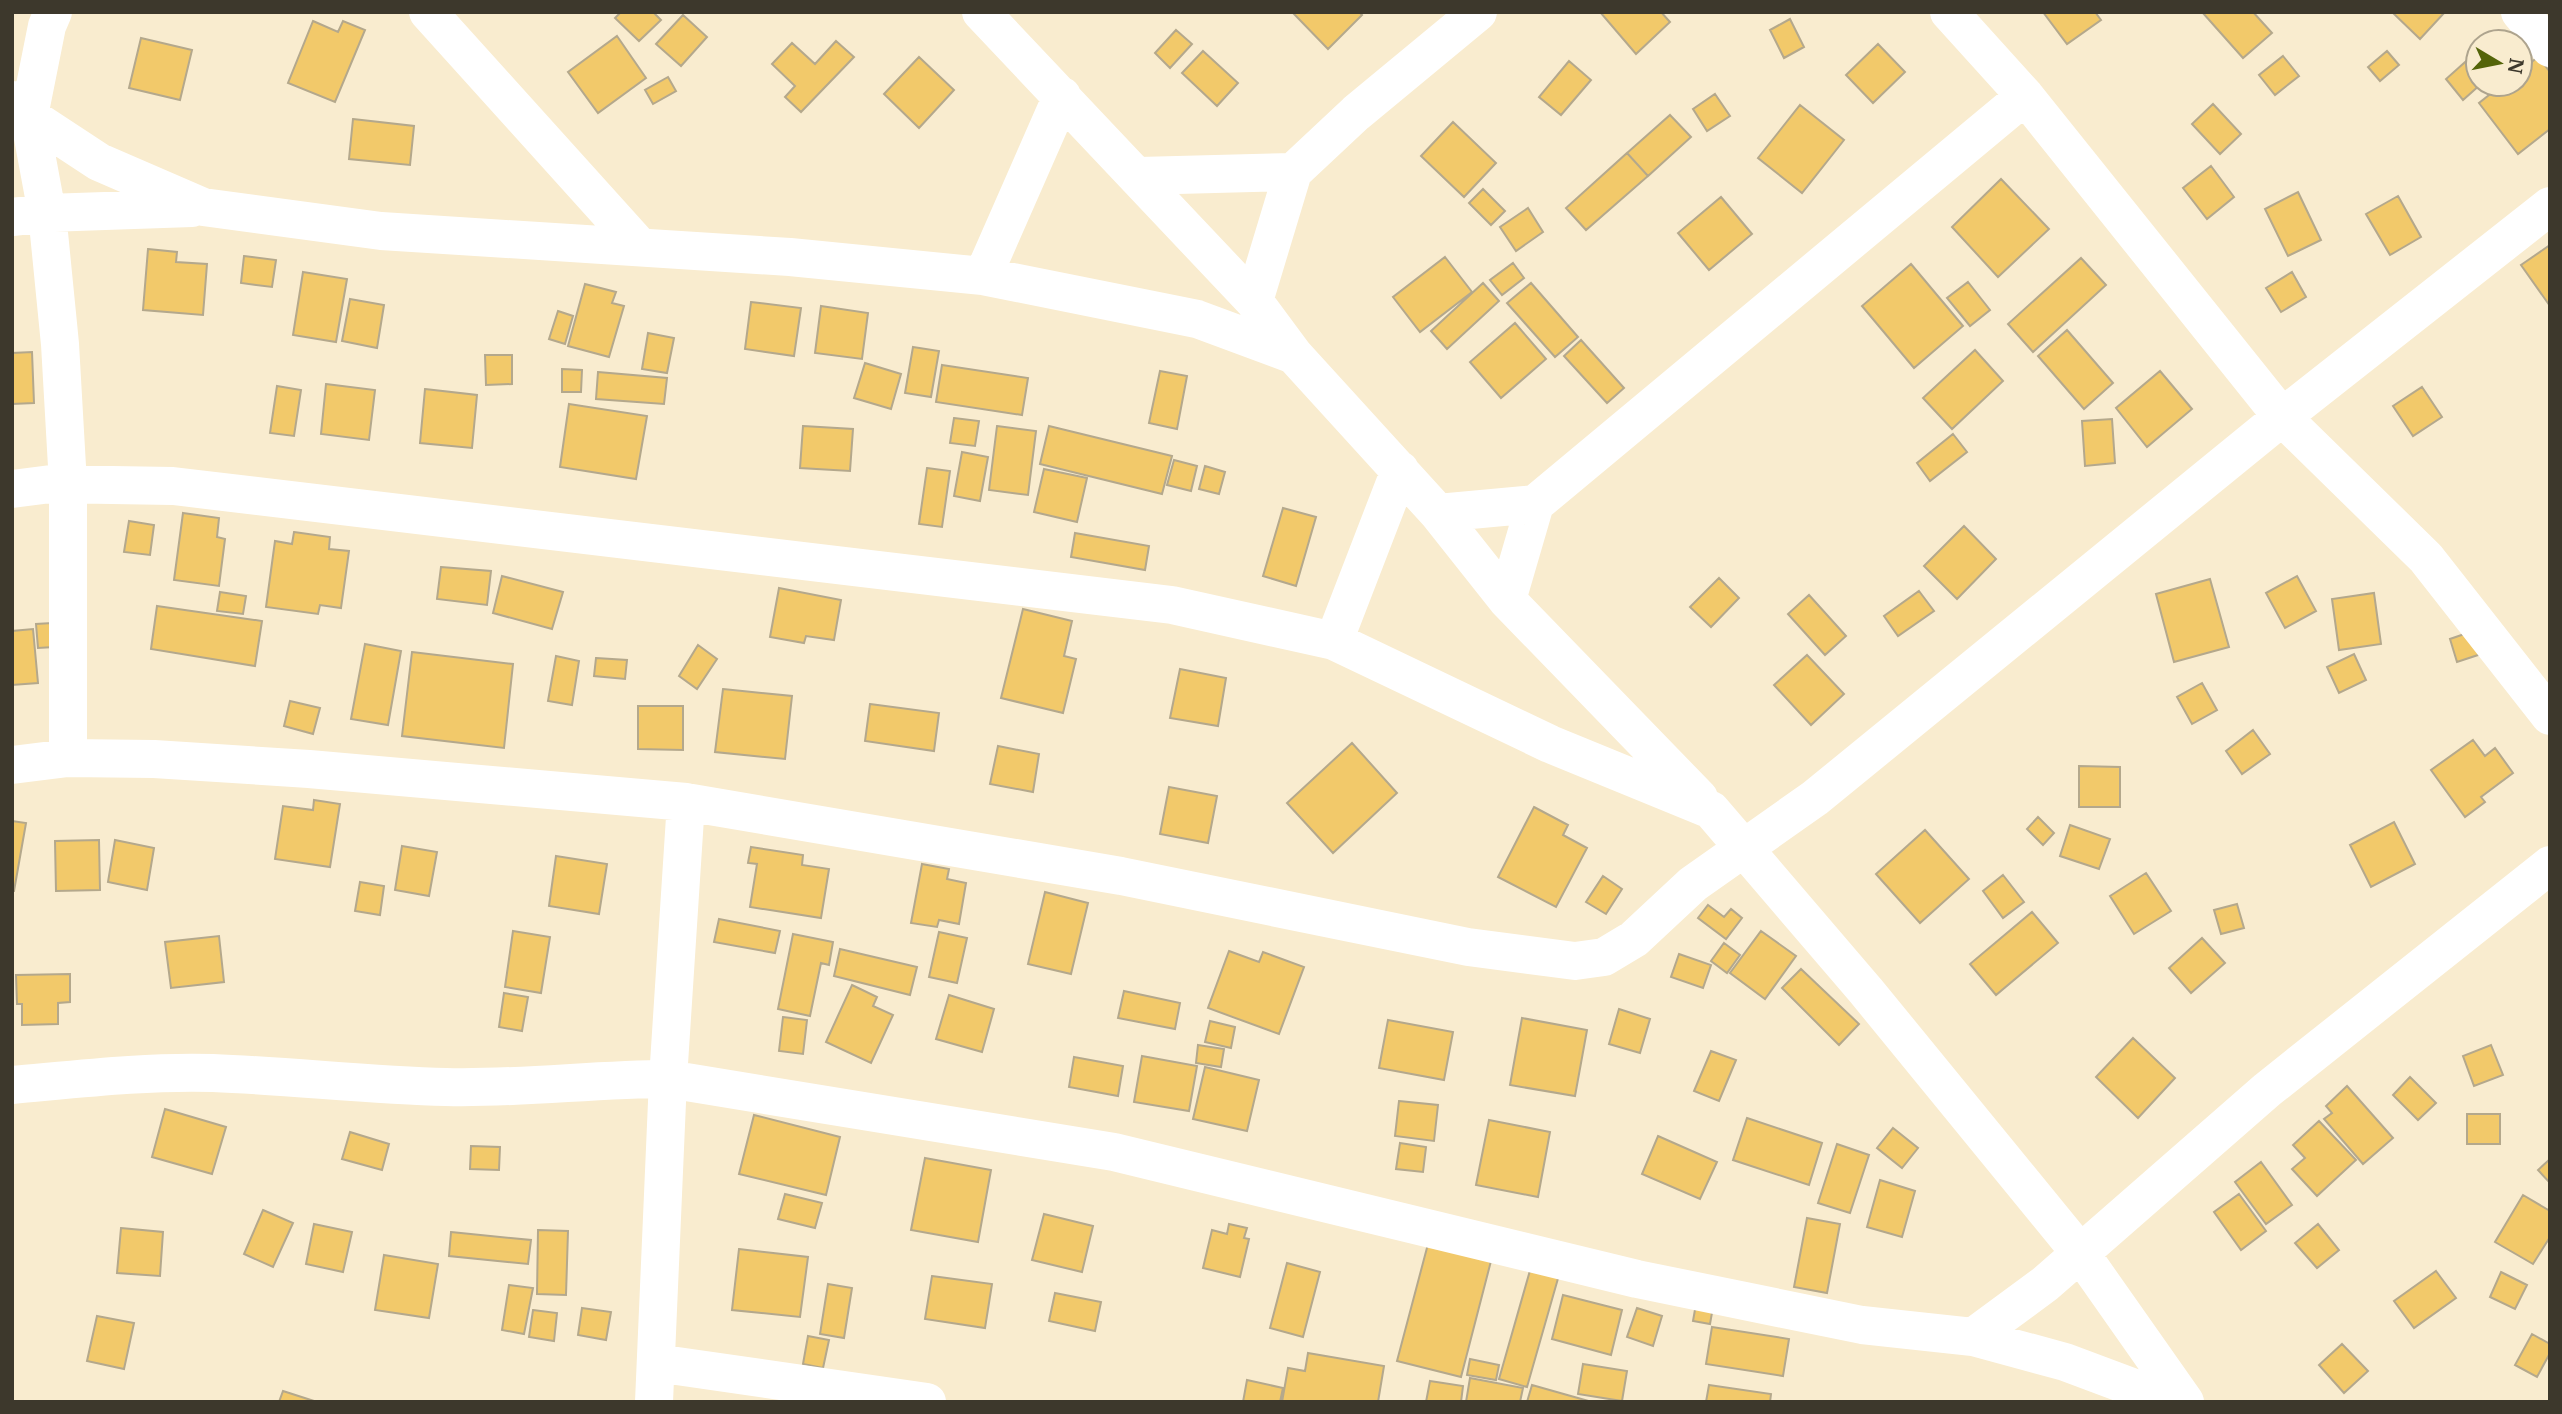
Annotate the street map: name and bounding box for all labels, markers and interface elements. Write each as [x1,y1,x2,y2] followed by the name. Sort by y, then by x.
[2464,28,2534,98] north arrow
[2503,56,2529,75] text: N

